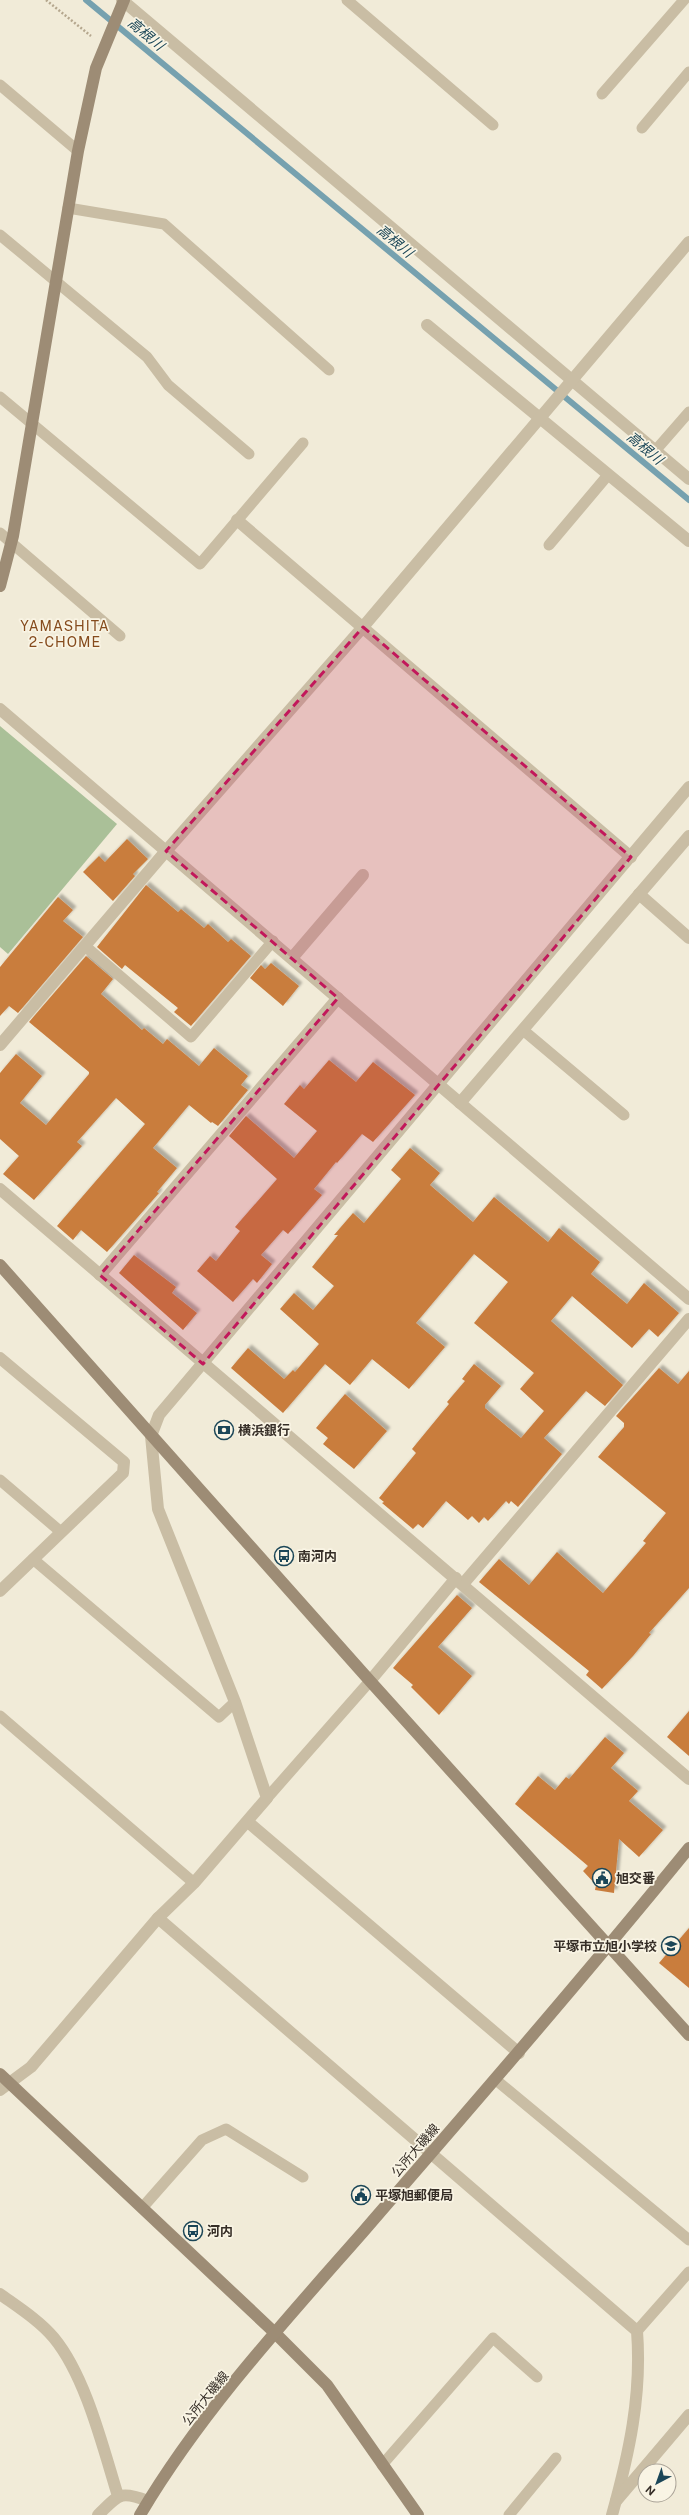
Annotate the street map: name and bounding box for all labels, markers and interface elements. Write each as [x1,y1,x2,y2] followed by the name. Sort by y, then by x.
[125,14,169,55] water label: 高根川
[374,221,418,262] water label: 高根川
[624,428,668,469] water label: 高根川
[20,618,110,650] district label: YAMASHITA 2-CHOME
[213,1419,235,1441] bank icon: 横浜銀行
[238,1423,290,1438] place label: 横浜銀行
[273,1545,295,1567] bus stop icon: 南河内
[298,1549,337,1564] place label: 南河内
[591,1867,613,1889] public building icon: 旭交番
[616,1871,655,1886] place label: 旭交番
[660,1935,682,1957] school or university icon: 平塚市立旭小学校
[553,1939,657,1954] place label: 平塚市立旭小学校
[388,2121,442,2180] street label: 公所大磯線
[350,2184,372,2206] public building icon: 平塚旭郵便局
[375,2188,453,2203] place label: 平塚旭郵便局
[182,2220,204,2242] bus stop icon: 河内
[207,2224,233,2239] place label: 河内
[179,2368,232,2428] street label: 公所大磯線
[637,2463,677,2503] north arrow
[643,2483,658,2498] text: N

